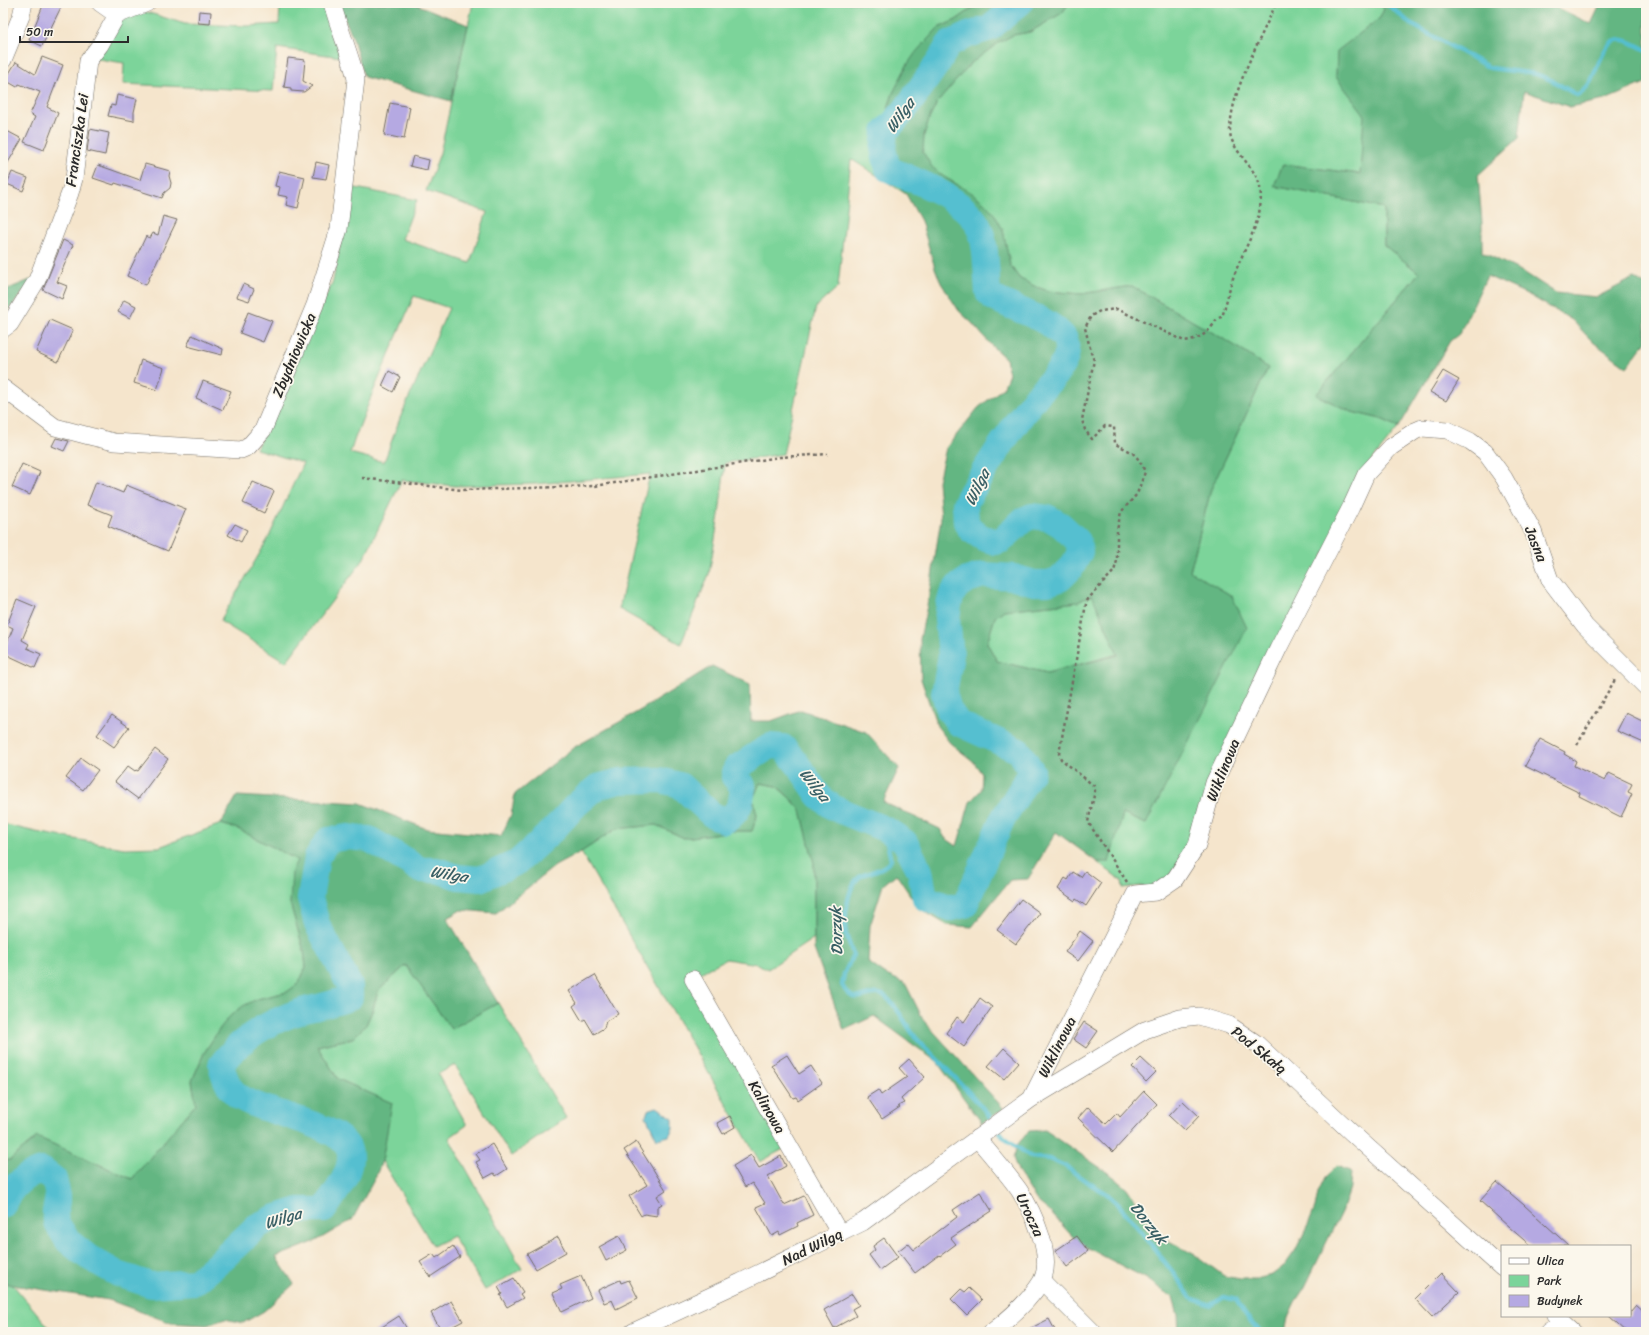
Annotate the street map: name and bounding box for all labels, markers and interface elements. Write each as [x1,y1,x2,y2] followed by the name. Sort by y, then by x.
[20,18,128,44] scale bar
[26,21,53,43] text: 50 m
[877,90,924,139] water label: Wilga
[58,91,97,188] street label: Franciszka Lei
[264,308,324,402] street label: Zbydniowicka
[956,462,999,510] water label: Wilga
[1517,521,1555,566] street label: Jasna
[1199,734,1248,805] street label: Wiklinowa
[792,761,839,810] water label: Wilga
[428,857,472,892] water label: Wilga
[821,904,851,956] water label: Dorzyk
[1031,1011,1084,1082] street label: Wiklinowa
[1225,1019,1293,1081] street label: Pod Skałą
[741,1075,793,1139] street label: Kalinowa
[1009,1189,1052,1242] street label: Urocza
[1122,1195,1177,1253] water label: Dorzyk
[261,1198,307,1237] water label: Wilga
[777,1221,847,1273] street label: Nad Wilgą
[1501,1245,1631,1317] legend
[1537,1250,1565,1272] text: Ulica
[1537,1270,1562,1292] text: Park
[1537,1290,1583,1312] text: Budynek

